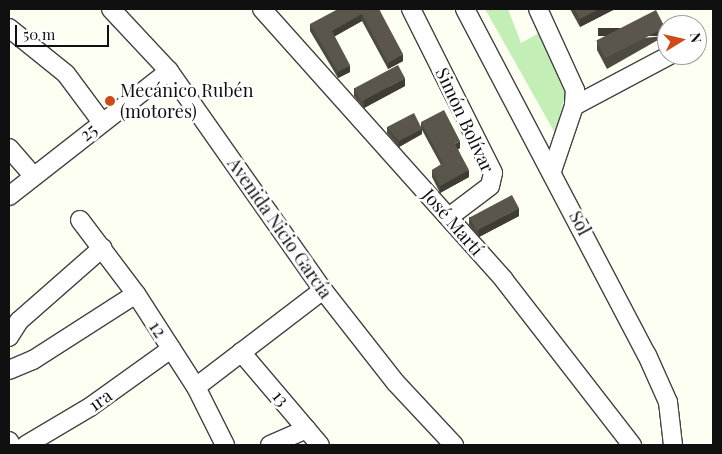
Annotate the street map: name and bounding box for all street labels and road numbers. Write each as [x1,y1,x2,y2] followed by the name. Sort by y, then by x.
[431,64,499,176] street label: Simón Bolívar
[75,119,101,145] street label: 25
[223,153,337,303] street label: Avenida Nicio García
[418,184,488,260] street label: José Martí
[565,207,595,239] street label: Sol
[145,317,171,341] street label: 12
[84,384,116,416] street label: 1ra
[268,386,294,410] street label: 13

